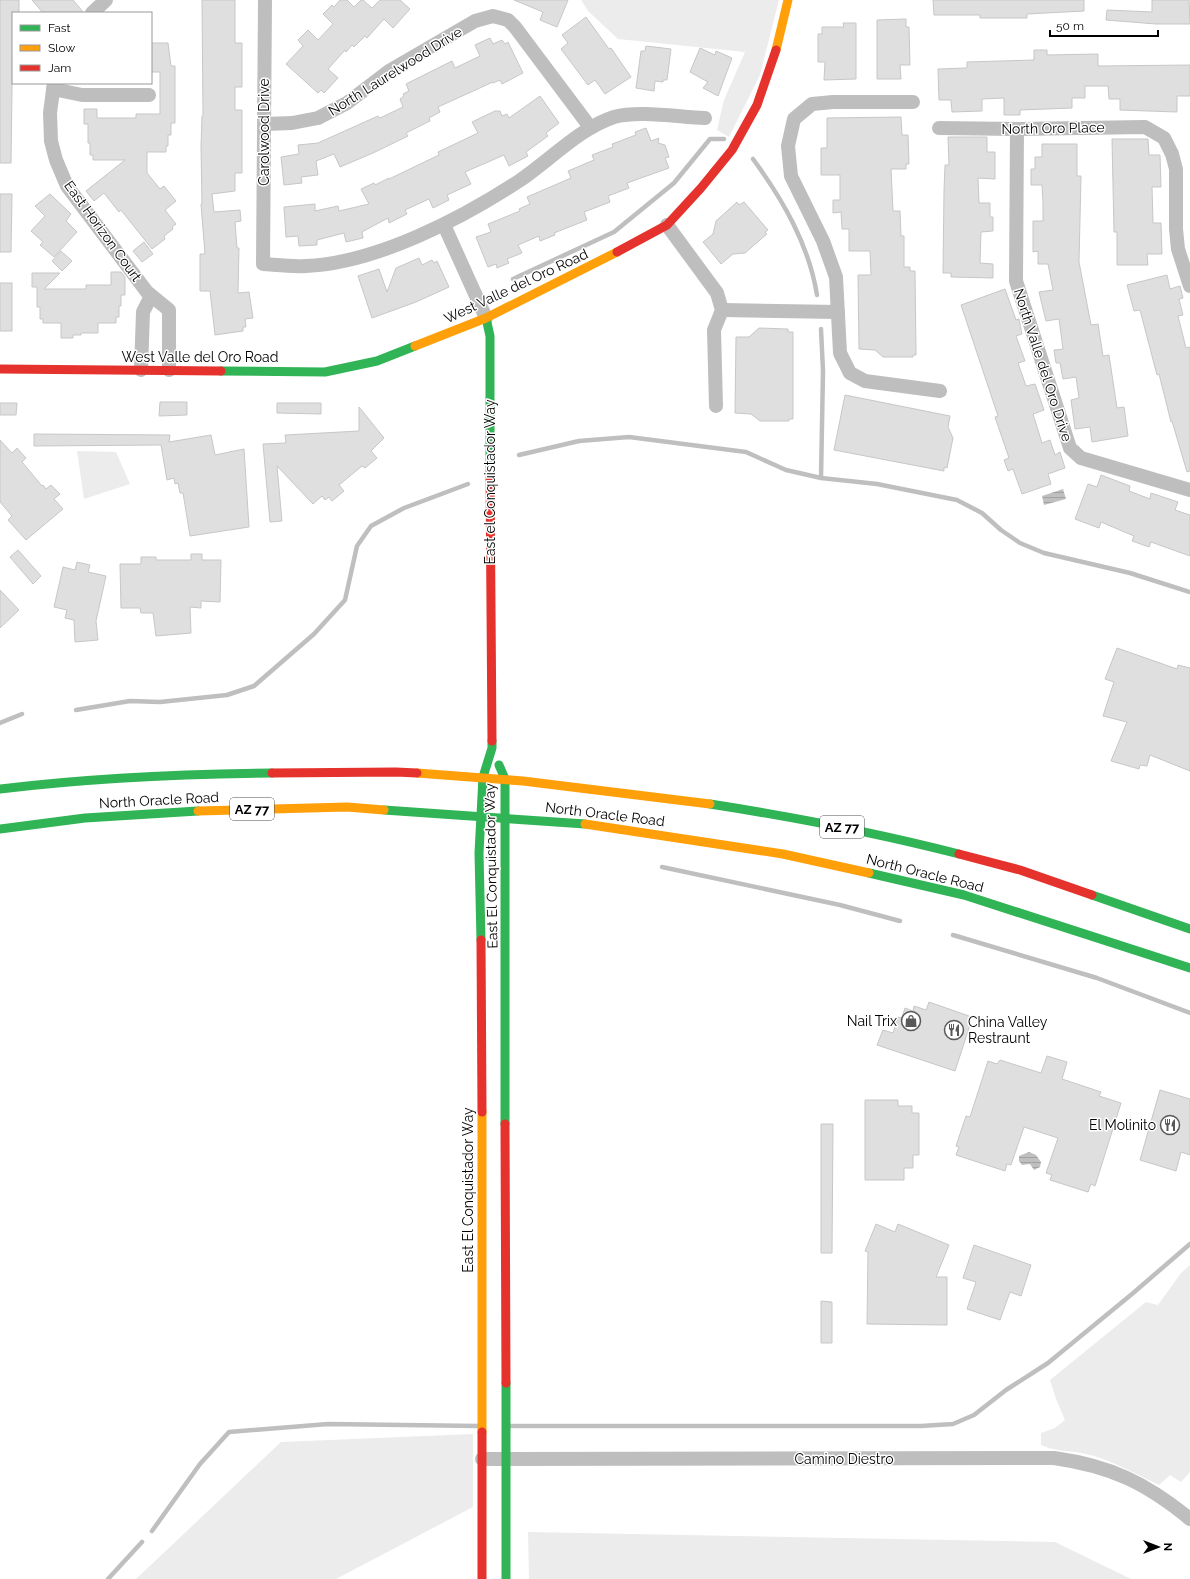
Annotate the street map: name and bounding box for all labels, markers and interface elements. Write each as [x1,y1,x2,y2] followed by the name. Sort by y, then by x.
[12,12,152,84] legend
[1050,12,1158,38] scale bar
[1056,19,1084,33] text: 50 m
[48,21,71,35] text: Fast
[325,23,465,119] street label: North Laurelwood Drive
[48,41,75,55] text: Slow
[48,61,71,75] text: Jam
[256,78,272,186] street label: Carolwood Drive
[1001,119,1105,137] street label: North Oro Place
[61,178,145,285] street label: East Horizon Court
[442,246,590,326] street label: West Valle del Oro Road
[1011,286,1075,444] street label: North Valle del Oro Drive
[122,349,278,365] street label: West Valle del Oro Road
[482,399,498,565] street label: East el Conquistador Way
[482,783,500,949] street label: East El Conquistador Way
[99,789,219,811] street label: North Oracle Road
[230,798,274,820] road number: AZ 77
[544,799,666,829] street label: North Oracle Road
[820,816,864,838] road number: AZ 77
[865,851,985,895] street label: North Oracle Road
[900,1010,922,1032] shop icon: Nail Trix
[847,1013,897,1029] place label: Nail Trix
[968,1014,1048,1046] place label: China Valley Restraunt
[943,1019,965,1041] restaurant icon: China Valley Restraunt
[460,1107,476,1273] street label: East El Conquistador Way
[1159,1114,1181,1136] restaurant icon: El Molinito
[1089,1117,1156,1133] place label: El Molinito
[795,1451,893,1467] street label: Camino Diestro
[1138,1527,1178,1567] north arrow
[1161,1543,1174,1551] text: N

